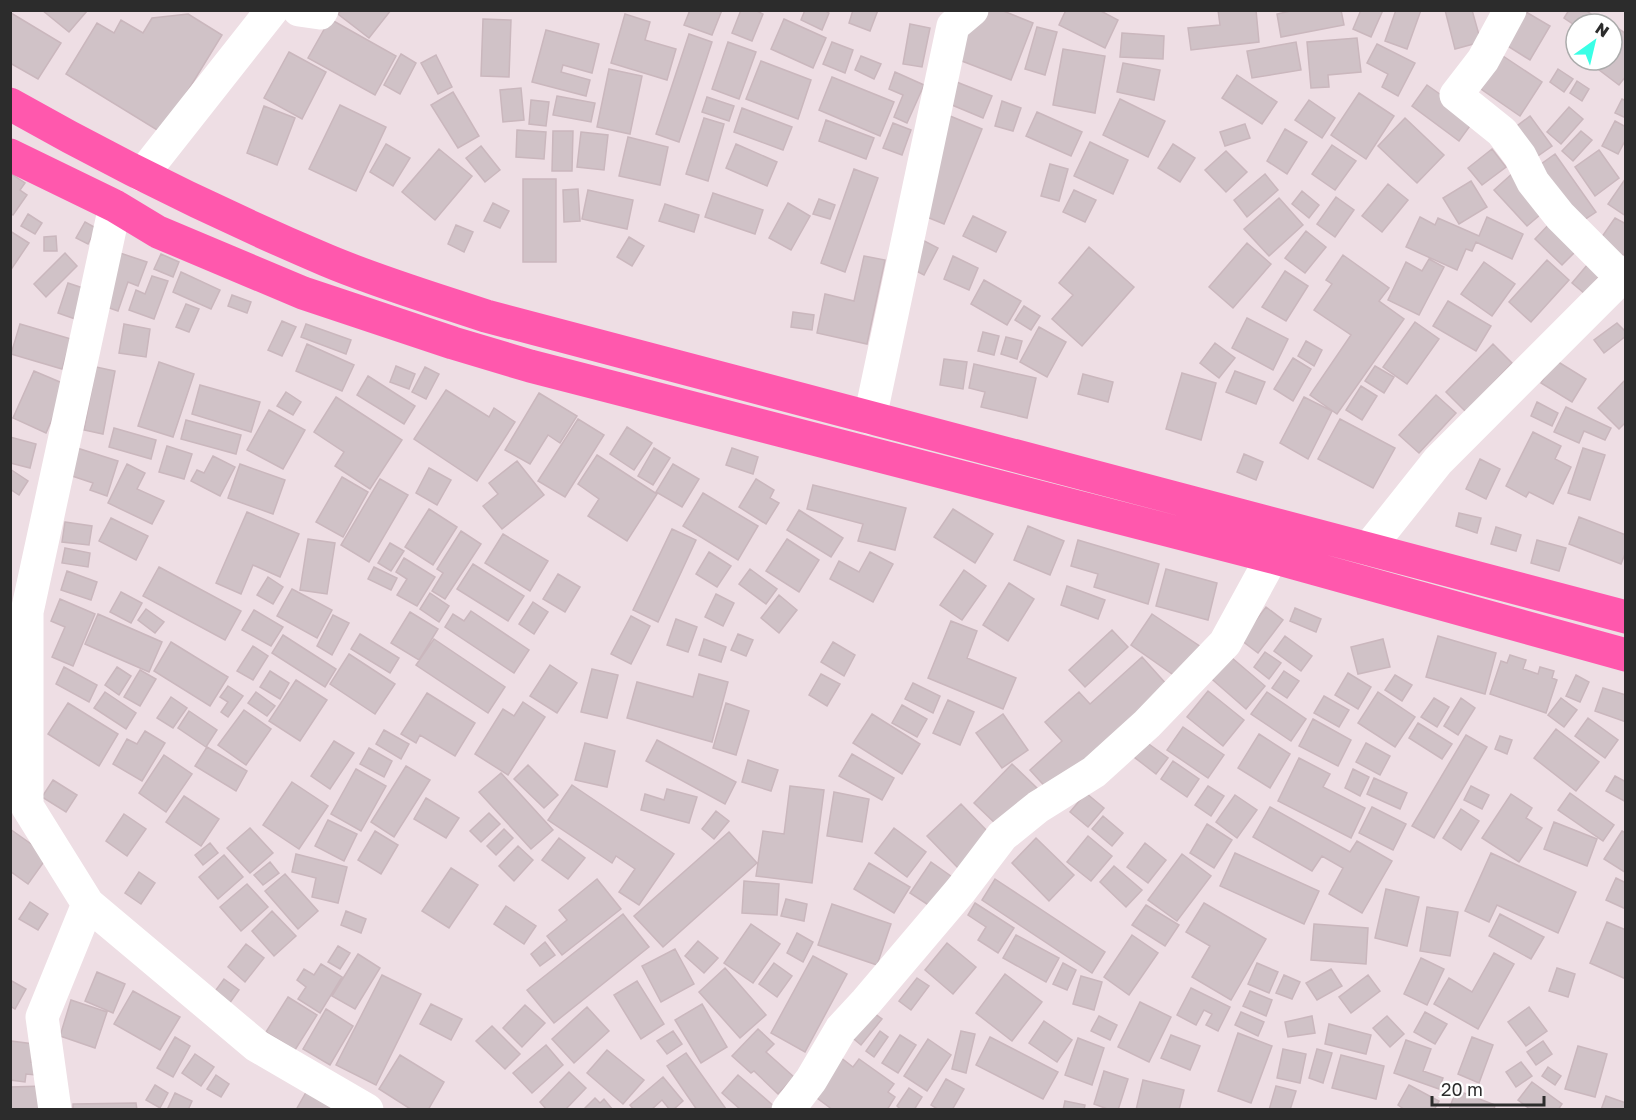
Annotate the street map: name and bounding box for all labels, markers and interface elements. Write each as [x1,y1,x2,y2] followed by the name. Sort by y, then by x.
[1564,12,1624,72] north arrow
[1592,18,1613,41] text: N
[1432,1069,1544,1107] scale bar
[1441,1078,1483,1100] text: 20 m

